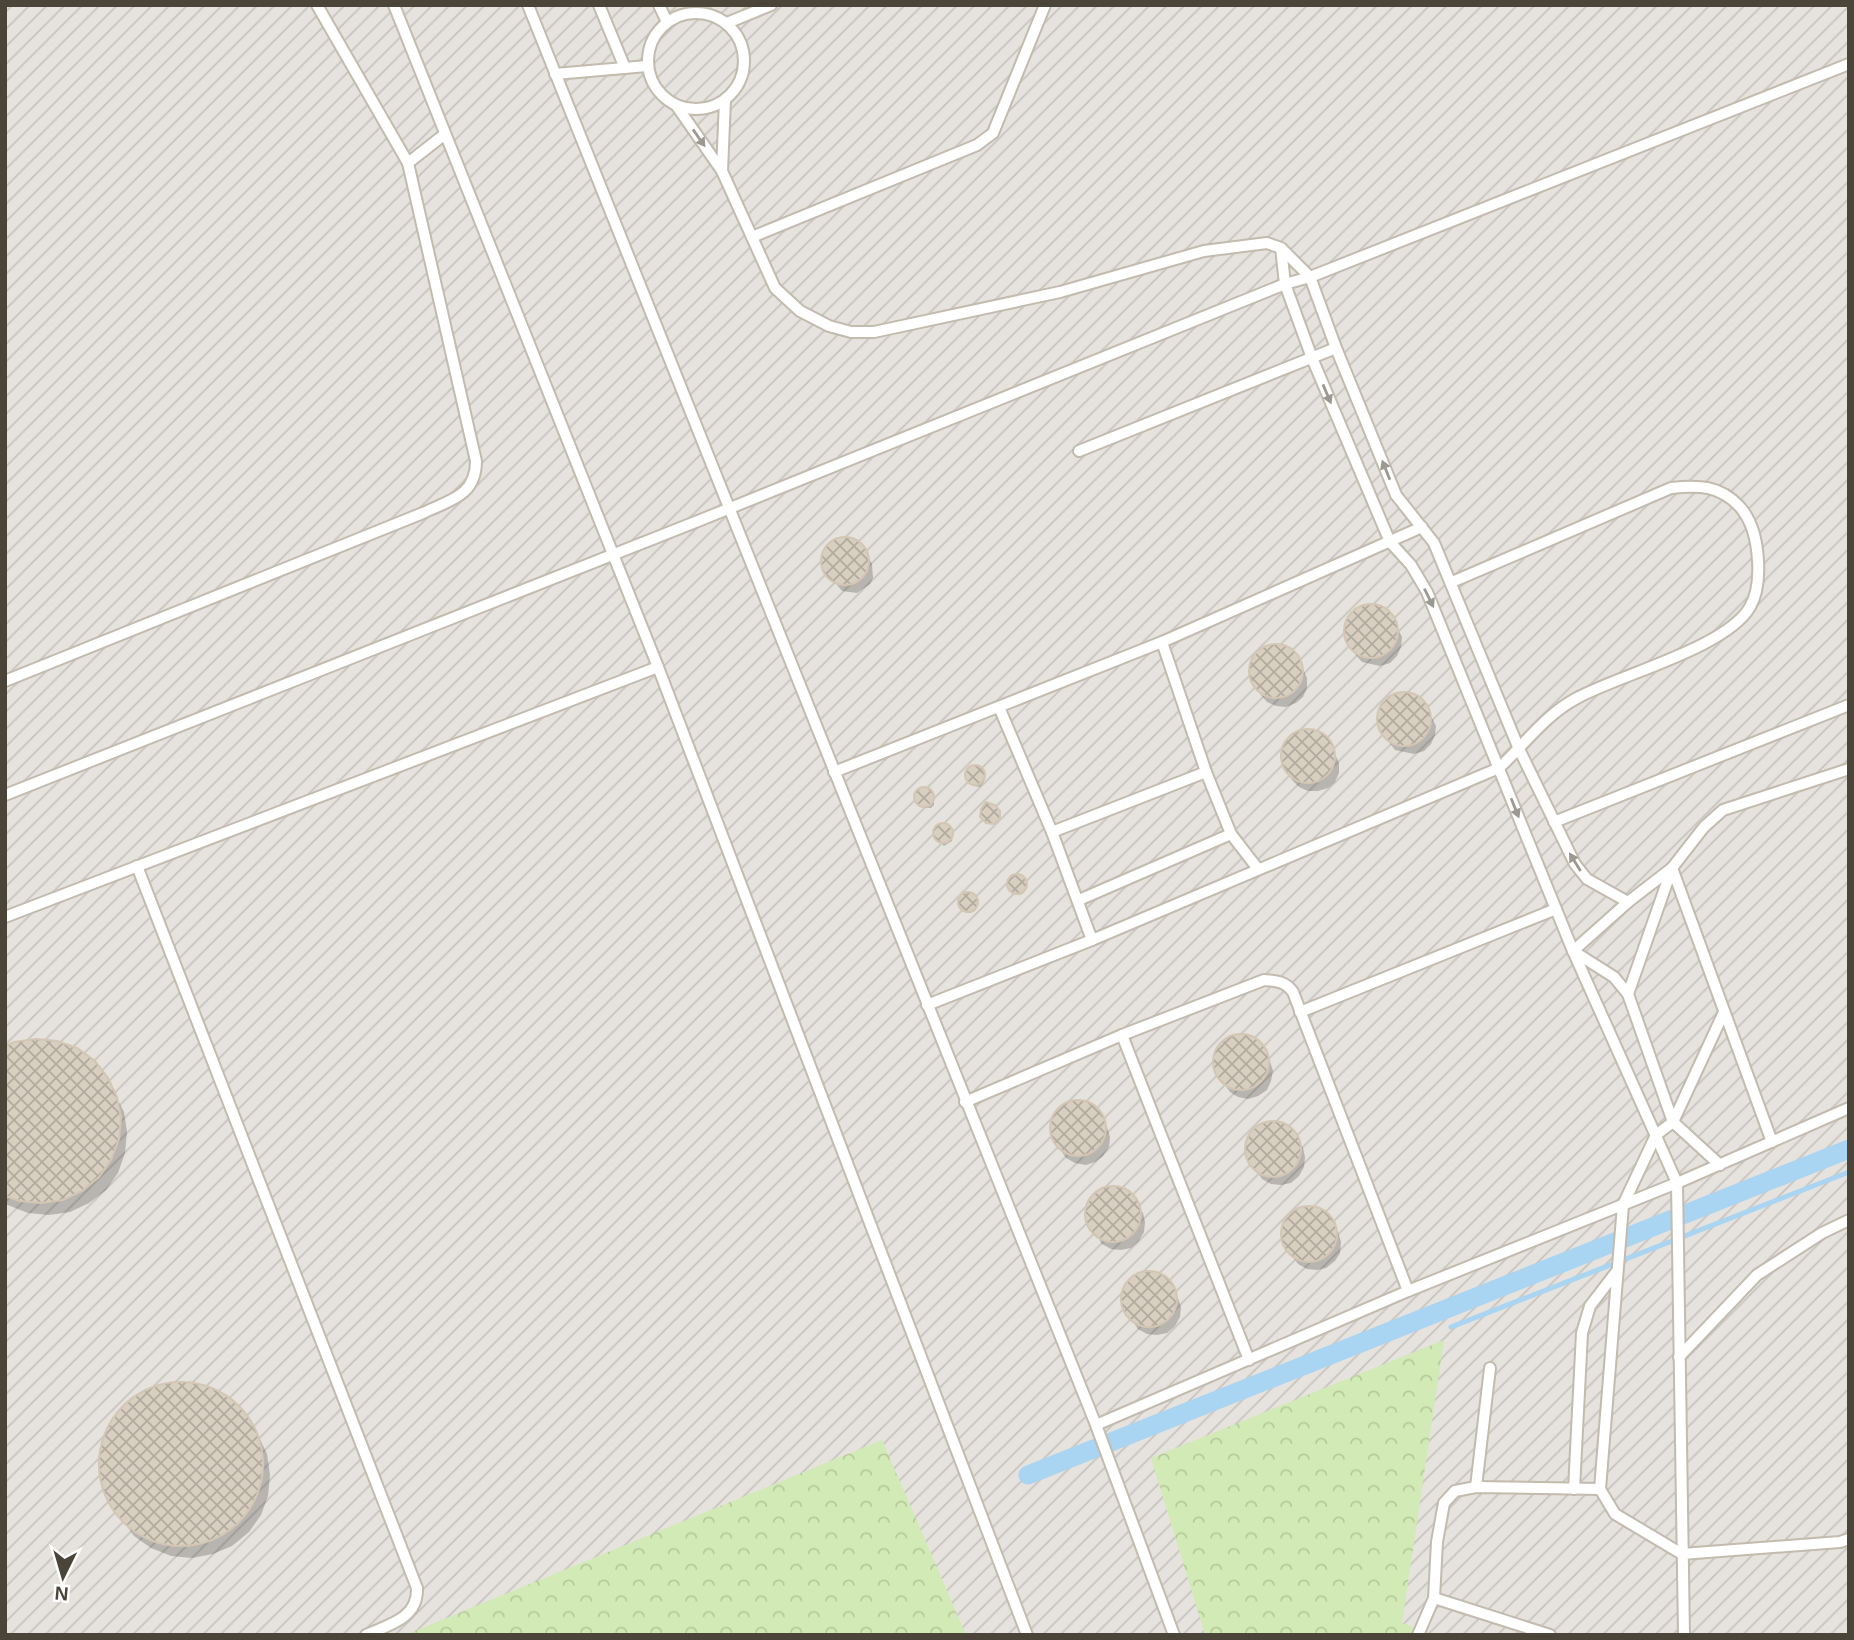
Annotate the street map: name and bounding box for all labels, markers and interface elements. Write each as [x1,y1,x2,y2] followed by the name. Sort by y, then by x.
[692,129,706,147] one-way arrow
[1321,384,1333,404] one-way arrow
[1381,459,1392,480] one-way arrow
[1423,588,1435,608] one-way arrow
[1509,798,1521,818] one-way arrow
[1569,852,1582,872] one-way arrow
[28,1542,98,1612] north arrow
[54,1582,69,1604] text: N

